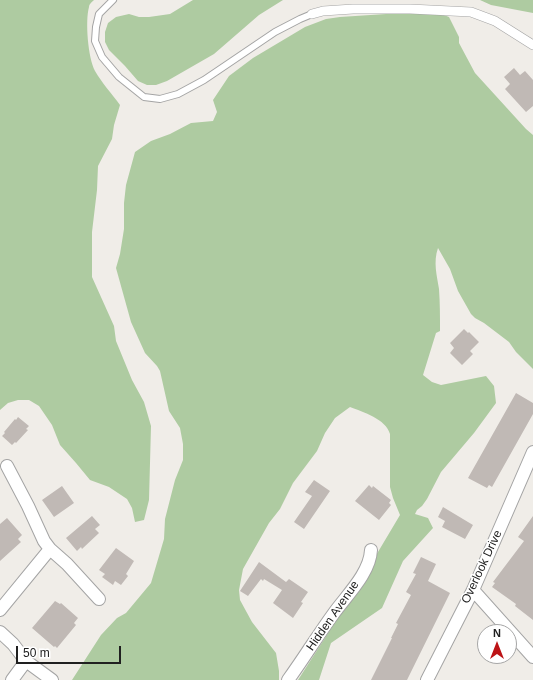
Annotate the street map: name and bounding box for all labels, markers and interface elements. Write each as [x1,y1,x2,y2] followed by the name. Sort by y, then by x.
[459,528,505,606] street label: Overlook Drive
[304,578,362,654] street label: Hidden Avenue
[477,624,517,664] north arrow
[493,627,501,639] text: N
[18,638,123,664] scale bar
[23,646,50,660] text: 50 m

